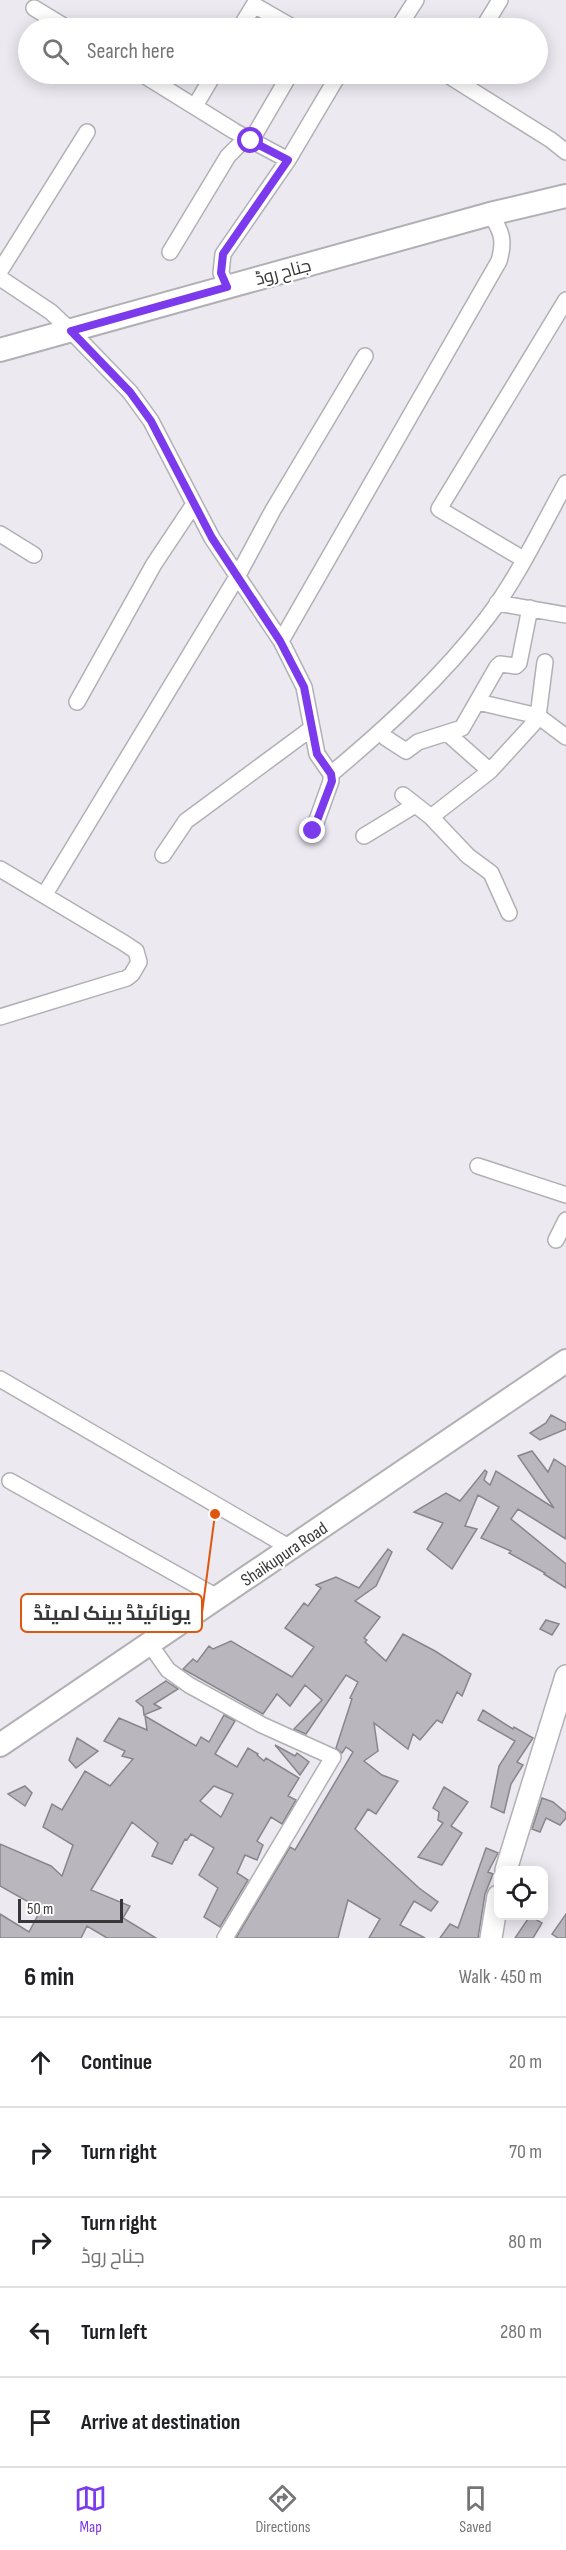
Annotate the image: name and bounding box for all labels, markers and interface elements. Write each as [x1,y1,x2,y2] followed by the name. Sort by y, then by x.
[18,18,548,84] search box
[39,35,72,68] icon: search
[87,38,174,65] text: Search here
[237,127,263,153] route start
[253,255,314,291] street label: جناح روڈ
[299,817,325,843] route end
[237,1518,331,1591] street label: Shaikupura Road
[21,1594,202,1632] callout: یونائیٹڈ بینک لمیٹڈ
[33,1602,191,1626] text: یونائیٹڈ بینک لمیٹڈ
[494,1866,548,1920] map controls
[494,1866,548,1920] button: locate
[18,1896,123,1924] scale bar
[27,1900,53,1919] text: 50 m
[24,1962,74,1993] text: 6 min
[459,1965,542,1989] text: Walk · 450 m
[24,2046,57,2079] icon: ahead
[81,2049,152,2076] text: Continue
[509,2050,542,2074] text: 20 m
[24,2136,57,2169] icon: right
[81,2139,157,2166] text: Turn right
[509,2140,542,2164] text: 70 m
[81,2210,157,2237] text: Turn right
[24,2226,57,2259] icon: right
[508,2230,542,2254] text: 80 m
[81,2245,144,2269] text: جناح روڈ
[24,2316,57,2349] icon: left
[81,2319,147,2346] text: Turn left
[500,2320,542,2344] text: 280 m
[24,2406,57,2439] icon: arrive
[81,2409,240,2436] text: Arrive at destination
[74,2482,107,2537] tab: Map
[255,2482,311,2537] tab: Directions
[459,2482,492,2537] tab: Saved

